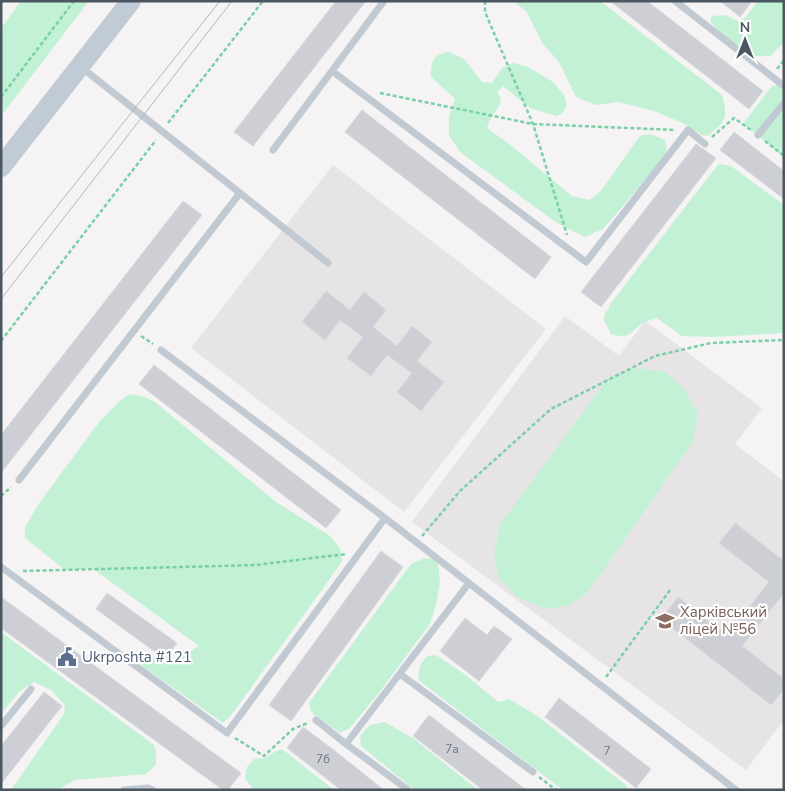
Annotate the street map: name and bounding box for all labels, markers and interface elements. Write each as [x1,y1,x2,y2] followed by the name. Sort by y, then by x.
[720,15,770,65] north arrow
[740,18,750,37] text: N
[680,602,767,639] place label: Харківський ліцей №56
[654,610,676,632] school or university icon: Харківський ліцей №56
[56,646,78,668] public building icon: Ukrposhta #121
[82,647,192,667] place label: Ukrposhta #121
[445,741,459,757] house number: 7а
[603,743,611,759] house number: 7
[316,751,330,767] house number: 7б

